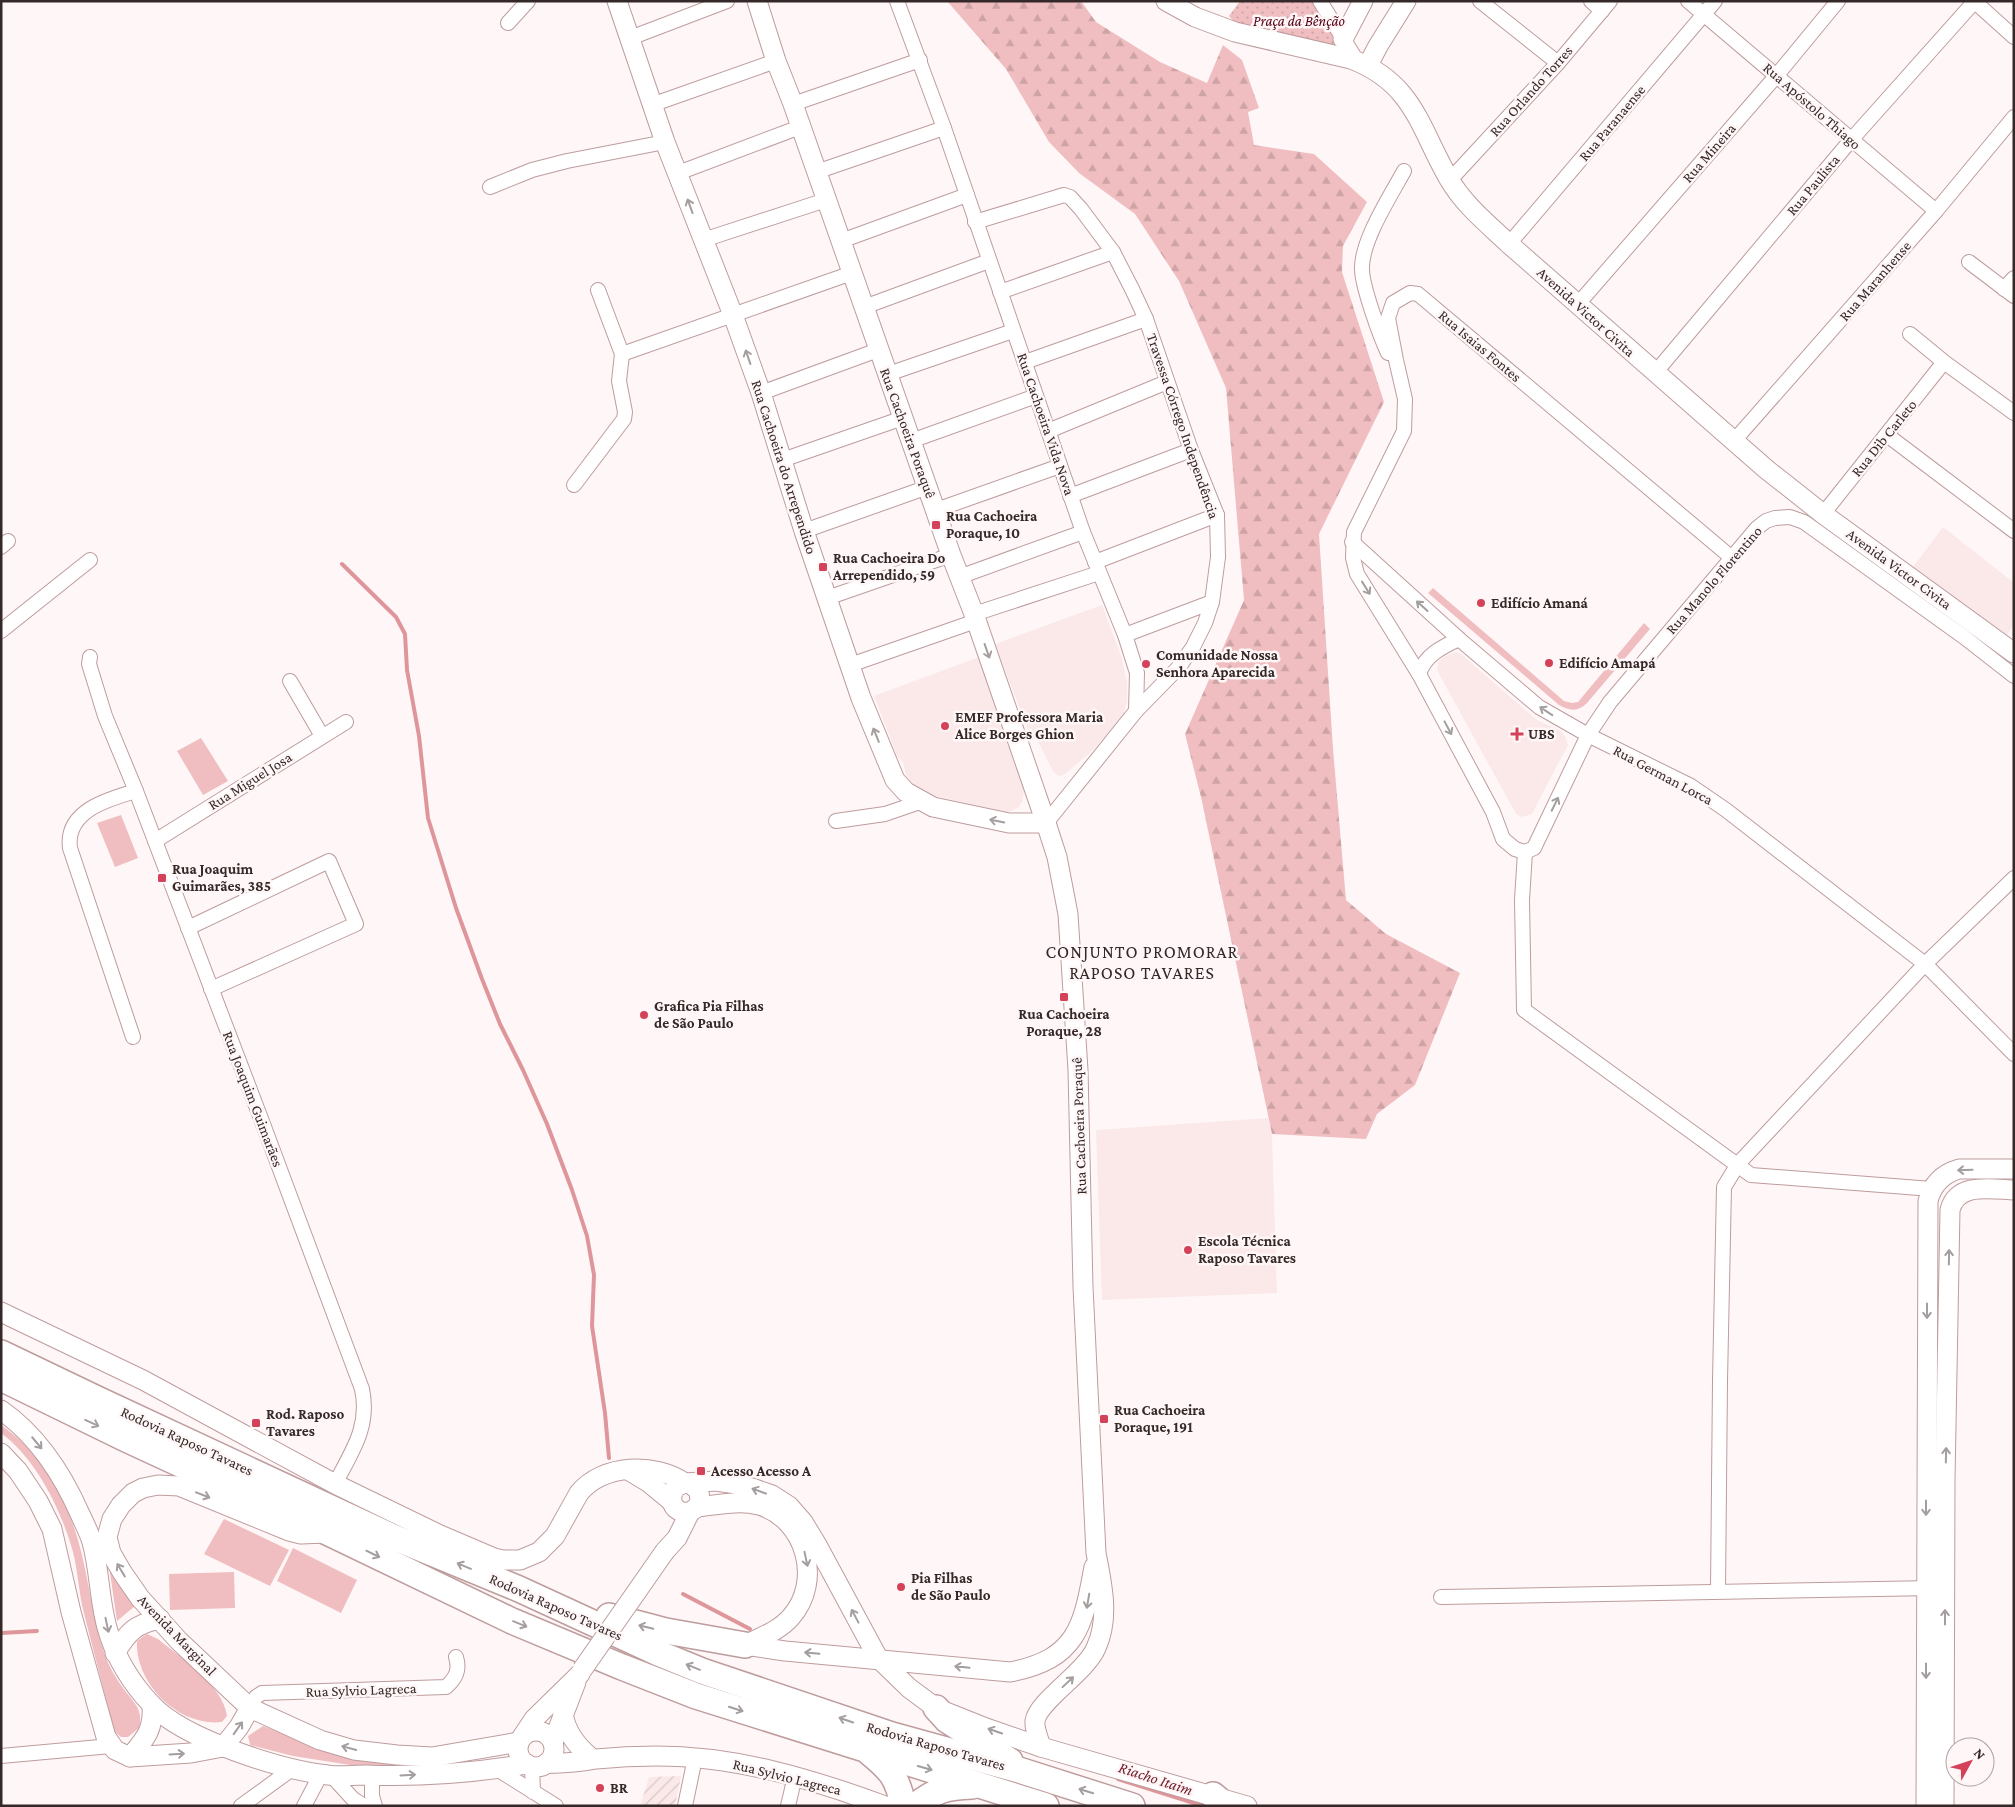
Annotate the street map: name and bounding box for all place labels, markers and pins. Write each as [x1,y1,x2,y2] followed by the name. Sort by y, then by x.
[946,508,1038,541] place label: Rua Cachoeira Poraque, 10
[930,519,942,531] marker: Rua Cachoeira Poraque, 10
[832,550,946,583] place label: Rua Cachoeira Do Arrependido, 59
[817,561,829,573] marker: Rua Cachoeira Do Arrependido, 59
[1491,595,1589,611] place label: Edifício Amaná
[1475,597,1487,609] marker: Edifício Amaná
[1156,647,1279,680] place label: Comunidade Nossa Senhora Aparecida
[1559,655,1656,671] place label: Edifício Amapá
[1543,657,1555,669] marker: Edifício Amapá
[1140,658,1152,670] marker: Comunidade Nossa Senhora Aparecida
[954,709,1104,742] place label: EMEF Professora Maria Alice Borges Ghion
[939,720,951,732] marker: EMEF Professora Maria Alice Borges Ghion
[1528,726,1555,742] place label: UBS
[1510,727,1524,741] marker: UBS
[172,861,271,894] place label: Rua Joaquim Guimarães, 385
[156,872,168,884] marker: Rua Joaquim Guimarães, 385
[1058,991,1070,1003] marker: Rua Cachoeira Poraque, 28
[654,998,764,1031] place label: Grafica Pia Filhas de São Paulo
[1018,1006,1110,1039] place label: Rua Cachoeira Poraque, 28
[638,1009,650,1021] marker: Grafica Pia Filhas de São Paulo
[1198,1233,1296,1266] place label: Escola Técnica Raposo Tavares
[1182,1244,1194,1256] marker: Escola Técnica Raposo Tavares
[1114,1402,1206,1435] place label: Rua Cachoeira Poraque, 191
[266,1406,344,1439] place label: Rod. Raposo Tavares
[1098,1413,1110,1425] marker: Rua Cachoeira Poraque, 191
[250,1417,262,1429] marker: Rod. Raposo Tavares
[710,1463,812,1479] place label: Acesso Acesso A
[695,1465,707,1477] marker: Acesso Acesso A
[911,1570,991,1603] place label: Pia Filhas de São Paulo
[895,1581,907,1593] marker: Pia Filhas de São Paulo
[610,1780,629,1796] place label: BR
[594,1782,606,1794] marker: BR

